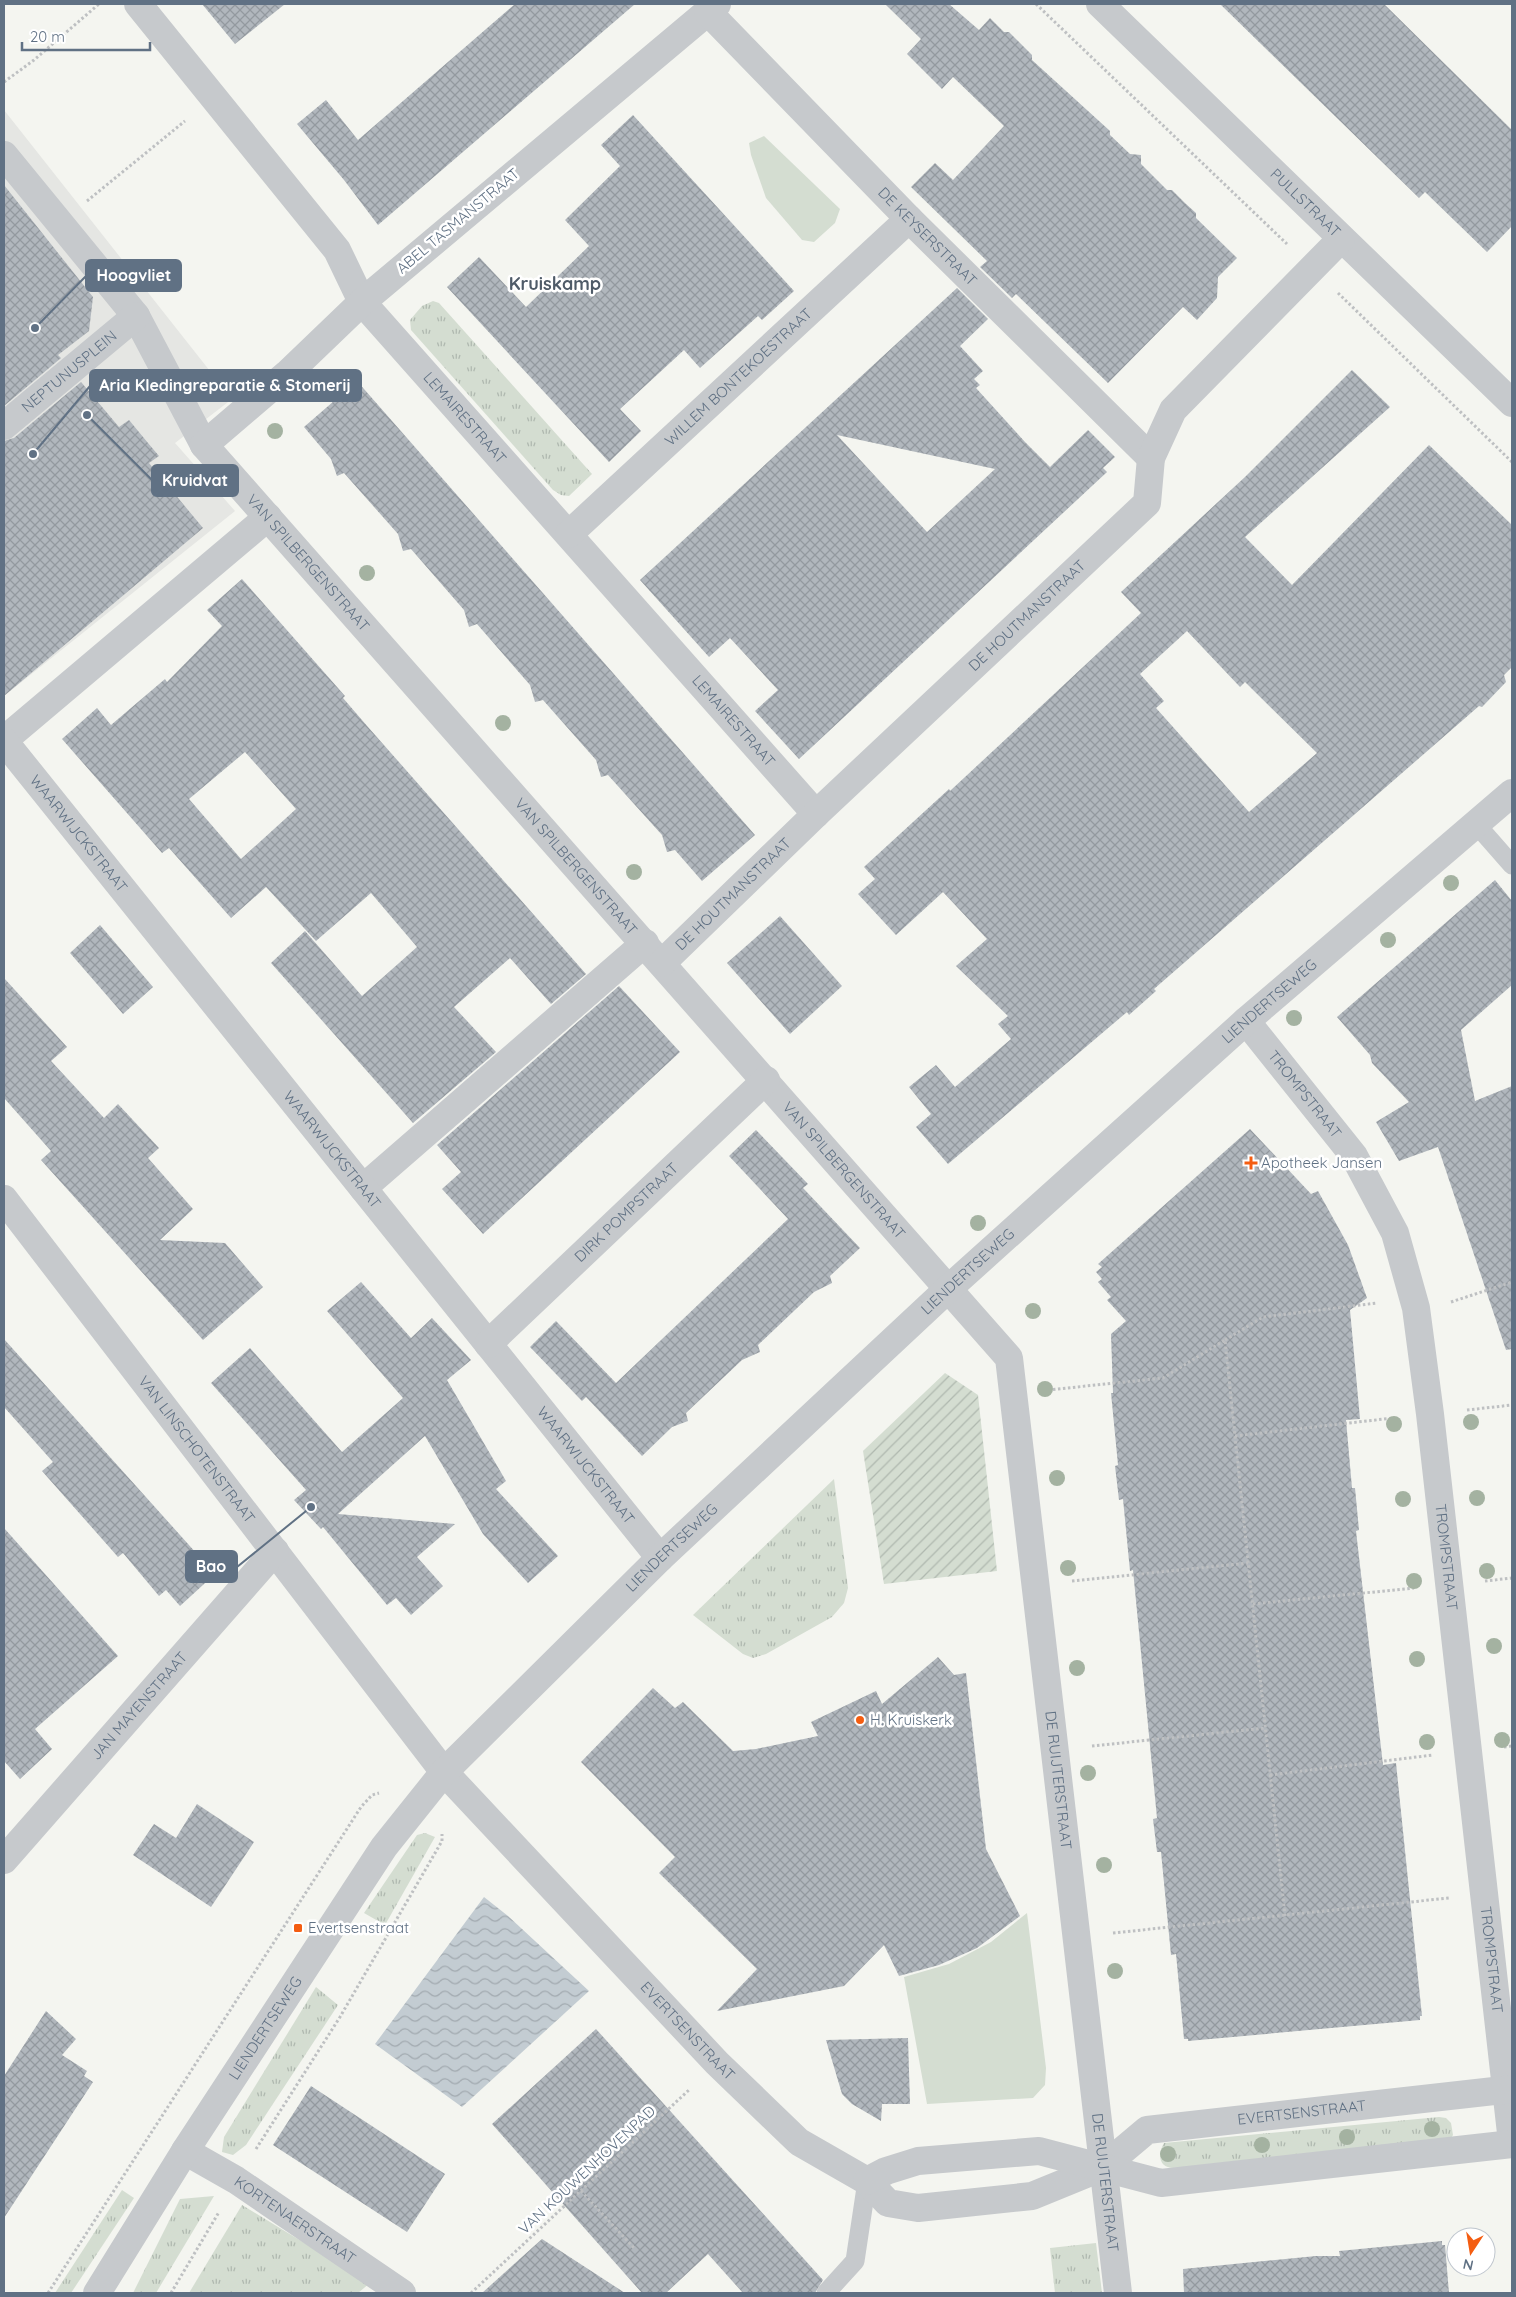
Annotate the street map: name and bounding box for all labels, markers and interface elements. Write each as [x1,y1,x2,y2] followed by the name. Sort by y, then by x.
[22,20,150,52] scale bar
[30,27,65,46] text: 20 m
[392,164,523,278] street label: ABEL TASMANSTRAAT
[1267,164,1345,241] street label: PULLSTRAAT
[874,183,981,290] street label: DE KEYSERSTRAAT
[86,260,181,291] callout: Hoogvliet
[97,265,171,285] text: Hoogvliet
[509,272,601,295] district label: Kruiskamp
[660,304,816,450] street label: WILLEM BONTEKOESTRAAT
[17,326,120,416] street label: NEPTUNUSPLEIN
[419,368,511,467] street label: LEMAIRESTRAAT
[90,370,361,401] callout: Aria Kledingreparatie & Stomerij
[99,375,351,395] text: Aria Kledingreparatie & Stomerij
[152,465,238,496] callout: Kruidvat
[162,470,228,490] text: Kruidvat
[243,490,374,635] street label: VAN SPILBERGENSTRAAT
[964,556,1089,675] street label: DE HOUTMANSTRAAT
[688,671,780,770] street label: LEMAIRESTRAAT
[26,771,132,896] street label: WAARWIJCKSTRAAT
[511,794,642,939] street label: VAN SPILBERGENSTRAAT
[671,833,795,954] street label: DE HOUTMANSTRAAT
[1218,954,1321,1047] street label: LIENDERTSEWEG
[1264,1046,1346,1142] street label: TROMPSTRAAT
[279,1087,385,1212] street label: WAARWIJCKSTRAAT
[779,1098,910,1243] street label: VAN SPILBERGENSTRAAT
[1261,1153,1382,1172] place label: Apotheek Jansen
[1245,1157,1257,1169] marker: Apotheek Jansen
[570,1158,682,1266] street label: DIRK POMPSTRAAT
[917,1224,1018,1318] street label: LIENDERTSEWEG
[134,1372,259,1527] street label: VAN LINSCHOTENSTRAAT
[533,1402,639,1528] street label: WAARWIJCKSTRAAT
[621,1499,721,1596] street label: LIENDERTSEWEG
[1431,1503,1462,1611] street label: TROMPSTRAAT
[186,1551,237,1582] callout: Bao
[196,1556,226,1576] text: Bao
[86,1648,191,1764] street label: JAN MAYENSTRAAT
[870,1710,952,1729] place label: H. Kruiskerk
[1041,1710,1076,1851] street label: DE RUIJTERSTRAAT
[854,1714,866,1726] marker: H. Kruiskerk
[1477,1905,1507,2014] street label: TROMPSTRAAT
[308,1918,409,1937] place label: Evertsenstraat
[292,1922,304,1934] marker: Evertsenstraat
[224,1972,306,2083] street label: LIENDERTSEWEG
[637,1977,739,2084] street label: EVERTSENSTRAAT
[1236,2095,1367,2129] street label: EVERTSENSTRAAT
[514,2101,659,2238] street label: VAN KOUWENHOVENPAD
[1088,2112,1123,2253] street label: DE RUIJTERSTRAAT
[231,2172,360,2268] street label: KORTENAERSTRAAT
[1446,2227,1496,2277] north arrow
[1461,2255,1475,2275] text: N

